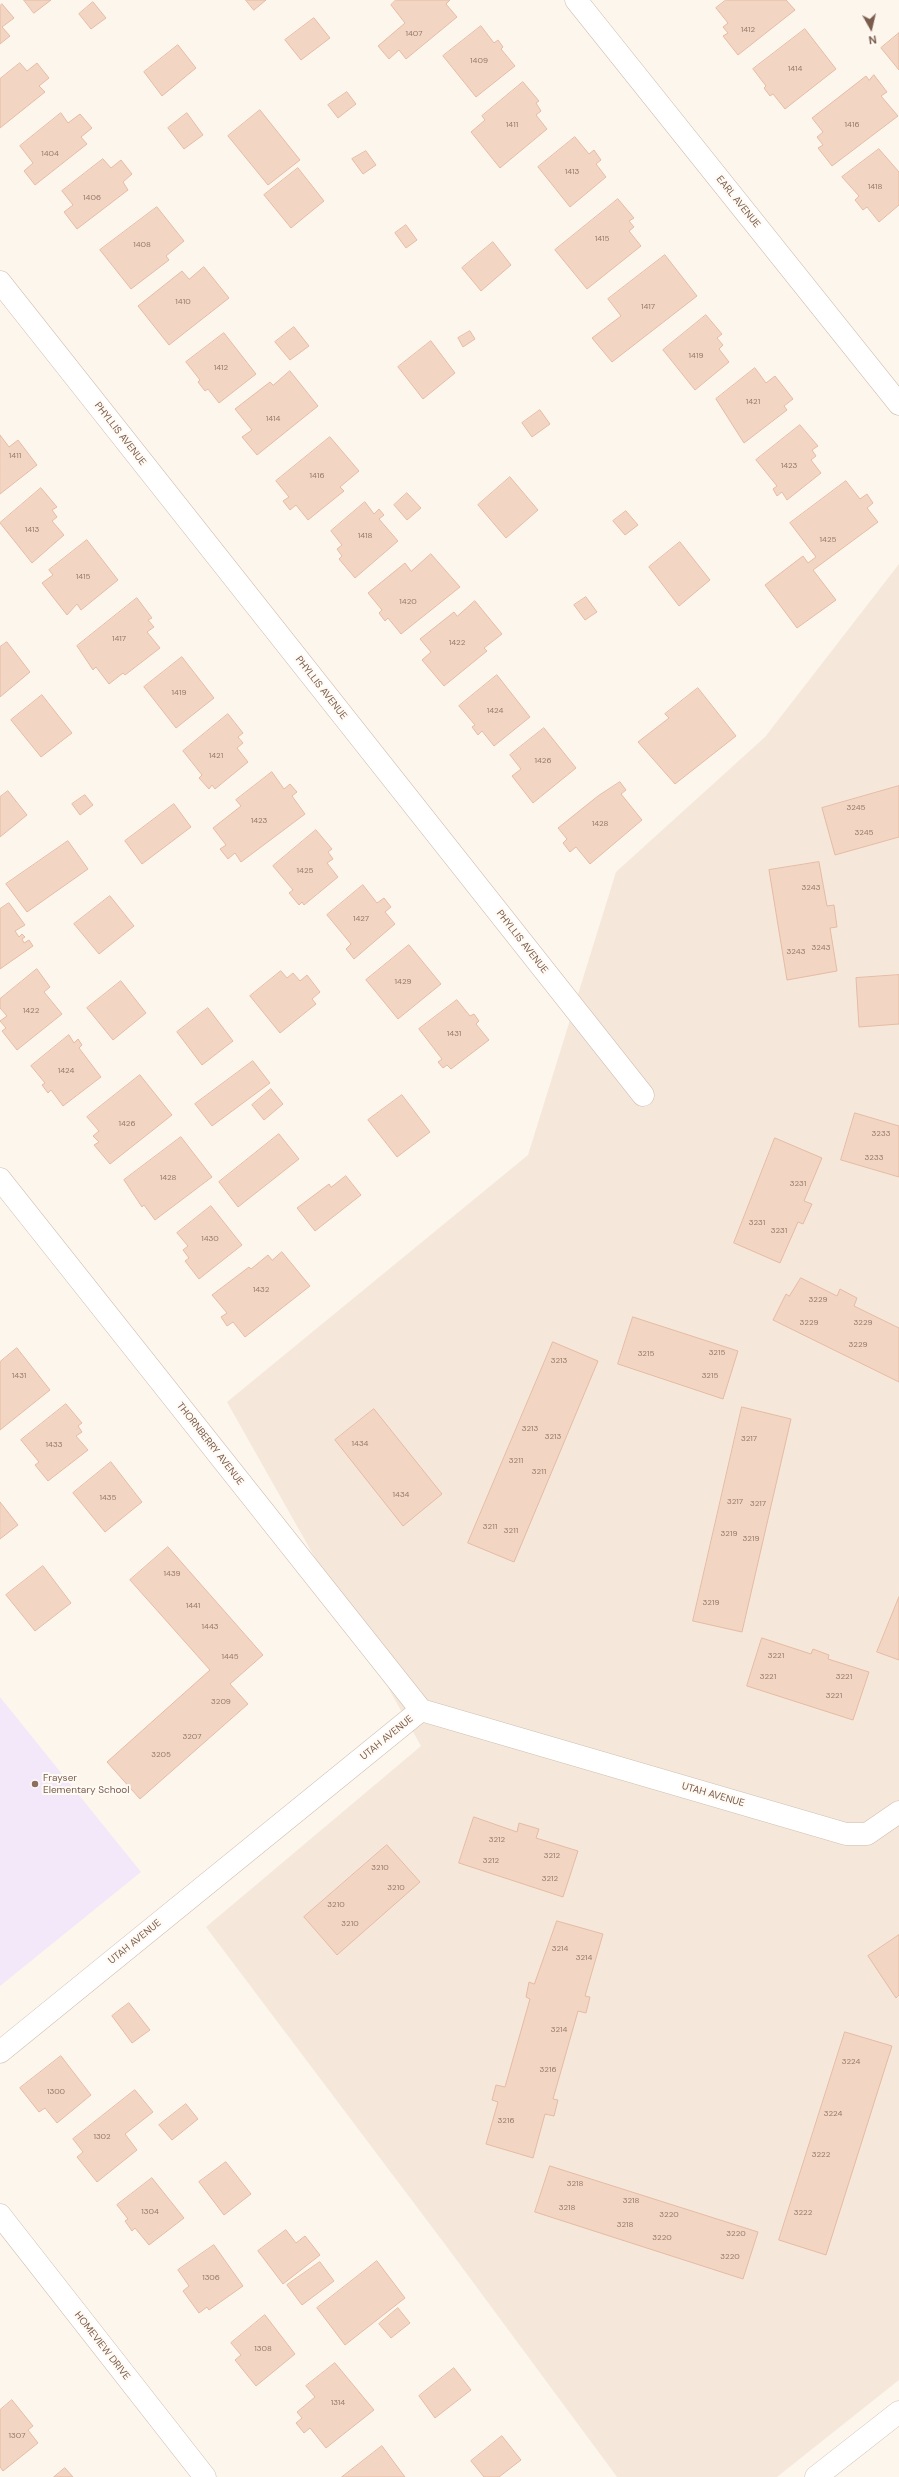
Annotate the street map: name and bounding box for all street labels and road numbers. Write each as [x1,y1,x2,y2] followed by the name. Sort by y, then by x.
[713,174,763,230] street label: EARL AVENUE
[92,400,148,468] street label: PHYLLIS AVENUE
[293,654,349,722] street label: PHYLLIS AVENUE
[494,908,550,976] street label: PHYLLIS AVENUE
[174,1400,246,1488] street label: THORNBERRY AVENUE
[358,1713,416,1763] street label: UTAH AVENUE
[680,1780,746,1810] street label: UTAH AVENUE
[106,1917,164,1967] street label: UTAH AVENUE
[72,2310,132,2382] street label: HOMEVIEW DRIVE

